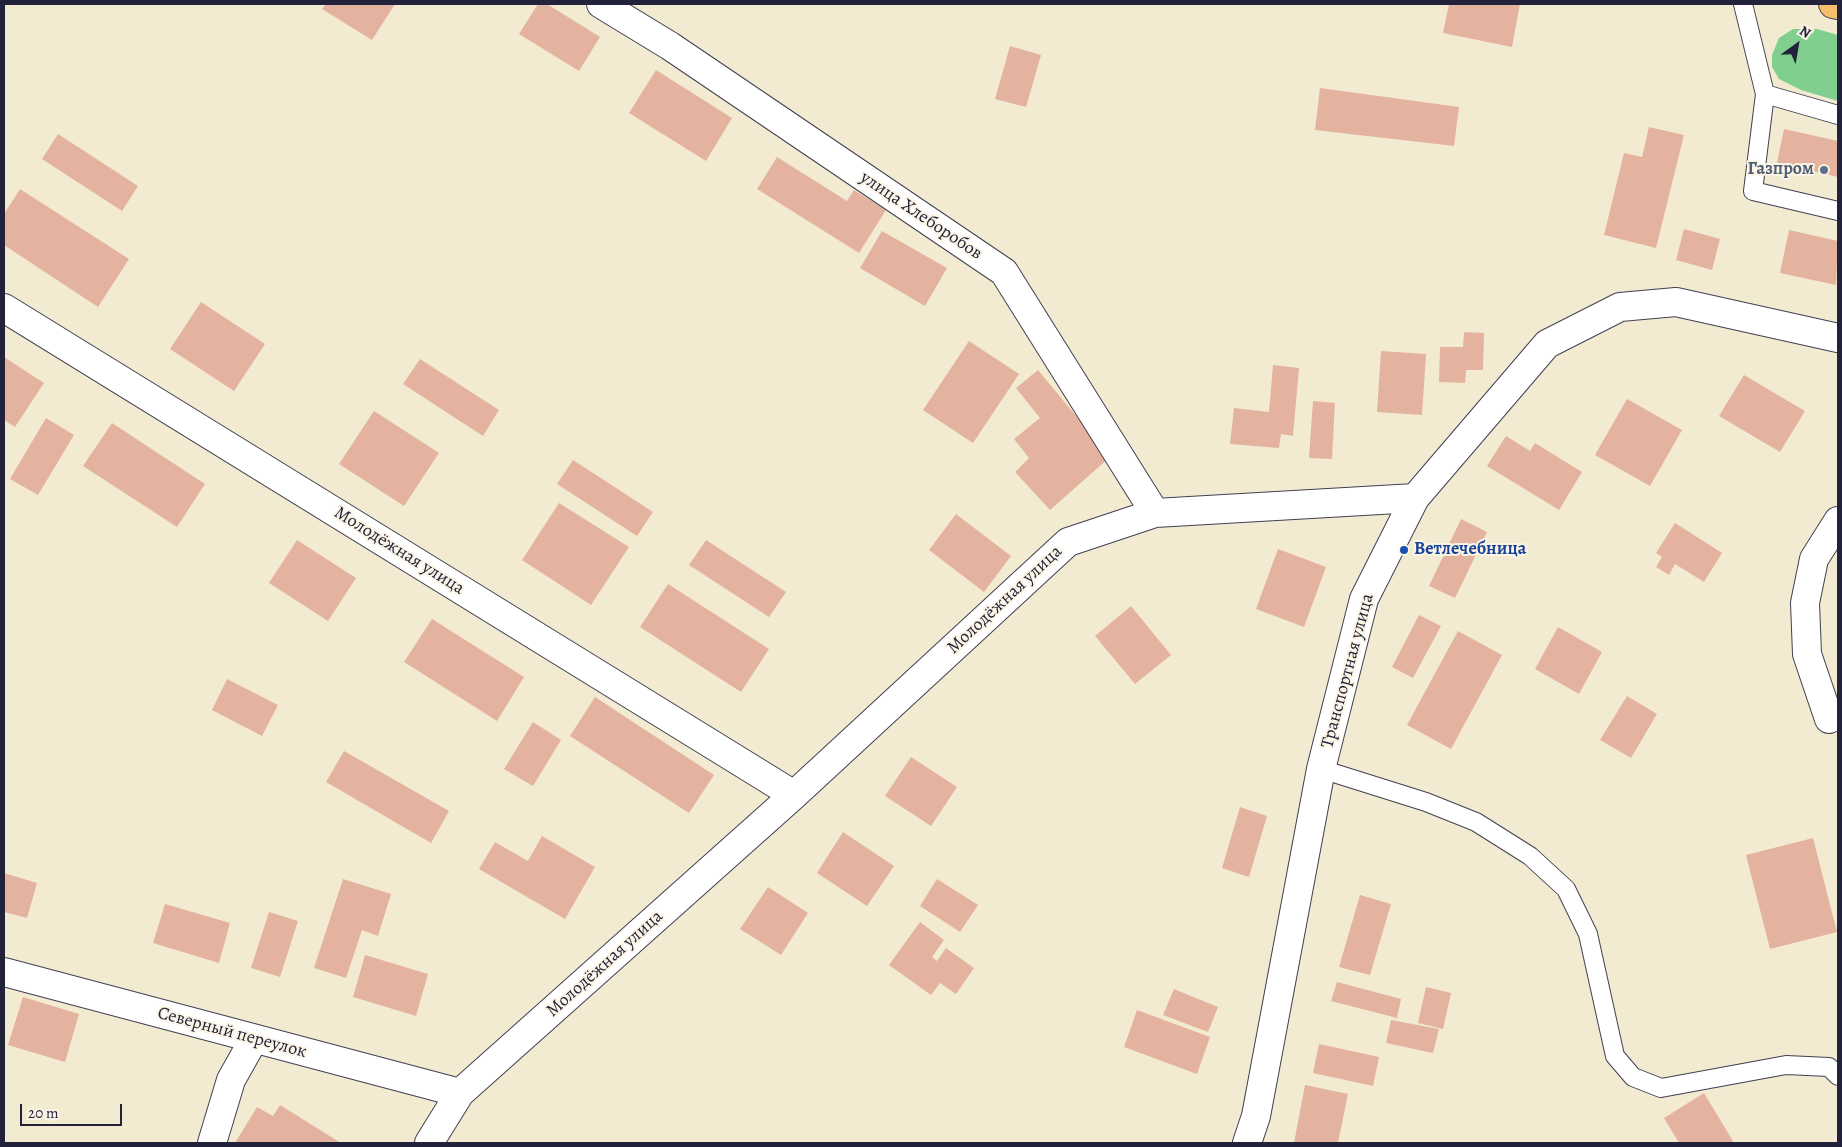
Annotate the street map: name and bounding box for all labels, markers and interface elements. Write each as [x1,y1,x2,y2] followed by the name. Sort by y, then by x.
[1772,20,1822,70] north arrow
[1796,21,1815,43] text: N
[1748,159,1814,181] place label: Газпром
[1818,164,1830,176] marker: Газпром
[856,167,986,265] street label: улица Хлеборобов
[330,502,468,600] street label: Молодёжная улица
[1414,539,1526,561] place label: Ветлечебница
[943,541,1067,659] street label: Молодёжная улица
[1398,544,1410,556] marker: Ветлечебница
[1317,591,1379,751] street label: Транспортная улица
[542,906,668,1022] street label: Молодёжная улица
[155,1003,309,1063] street label: Северный переулок
[22,1094,125,1126] scale bar
[28,1103,59,1123] text: 20 m

